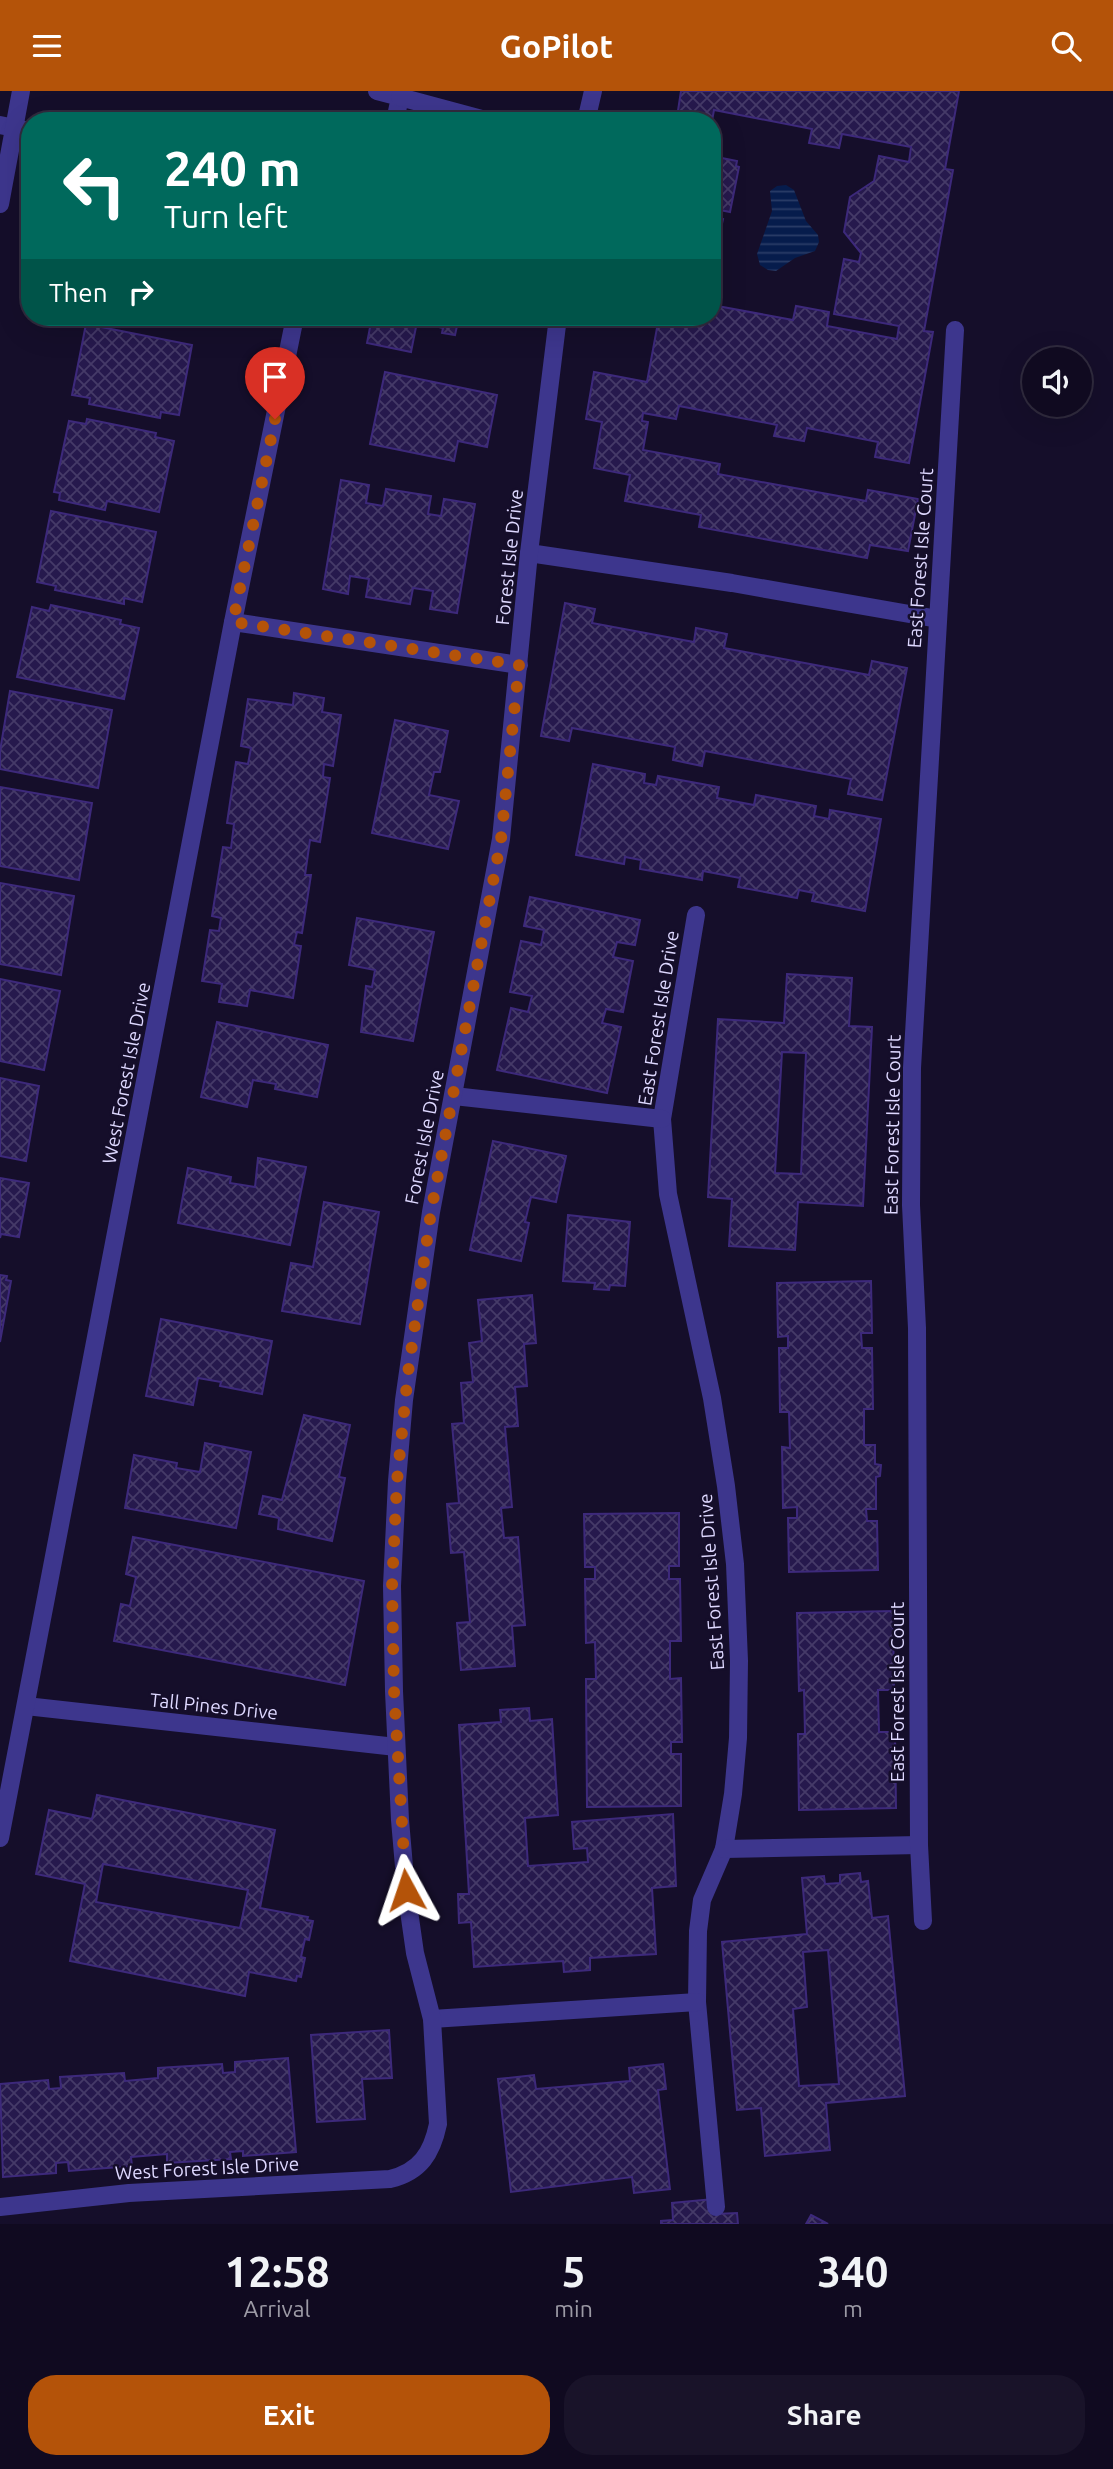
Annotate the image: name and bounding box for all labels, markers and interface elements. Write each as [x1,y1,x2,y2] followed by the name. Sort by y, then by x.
[28,27,66,65] icon: menu
[1047,27,1085,65] icon: search
[500,28,613,64] text: GoPilot
[49,140,140,231] icon: left
[164,140,301,195] text: 240 m
[164,198,288,234] text: Turn left
[122,273,160,311] icon: right
[49,278,108,307] text: Then
[245,347,305,419] pin
[1022,347,1092,417] map controls
[1022,347,1092,417] button: sound
[256,358,294,396] icon: arrive
[903,467,937,649] street label: East Forest Isle Court
[491,488,527,626] street label: Forest Isle Drive
[633,929,683,1107] street label: East Forest Isle Drive
[98,980,154,1166] street label: West Forest Isle Drive
[879,1034,905,1215] street label: East Forest Isle Court
[400,1068,448,1206] street label: Forest Isle Drive
[694,1493,728,1671] street label: East Forest Isle Drive
[886,1601,908,1782] street label: East Forest Isle Court
[149,1688,279,1724] street label: Tall Pines Drive
[369,1853,443,1927] position arrow
[114,2152,300,2184] street label: West Forest Isle Drive
[225,2248,330,2295] text: 12:58
[562,2248,585,2295] text: 5
[817,2248,888,2295] text: 340
[244,2296,311,2321] text: Arrival
[554,2296,593,2321] text: min
[843,2296,863,2321] text: m
[28,2375,550,2455] button: Exit
[564,2375,1085,2455] button: Share

